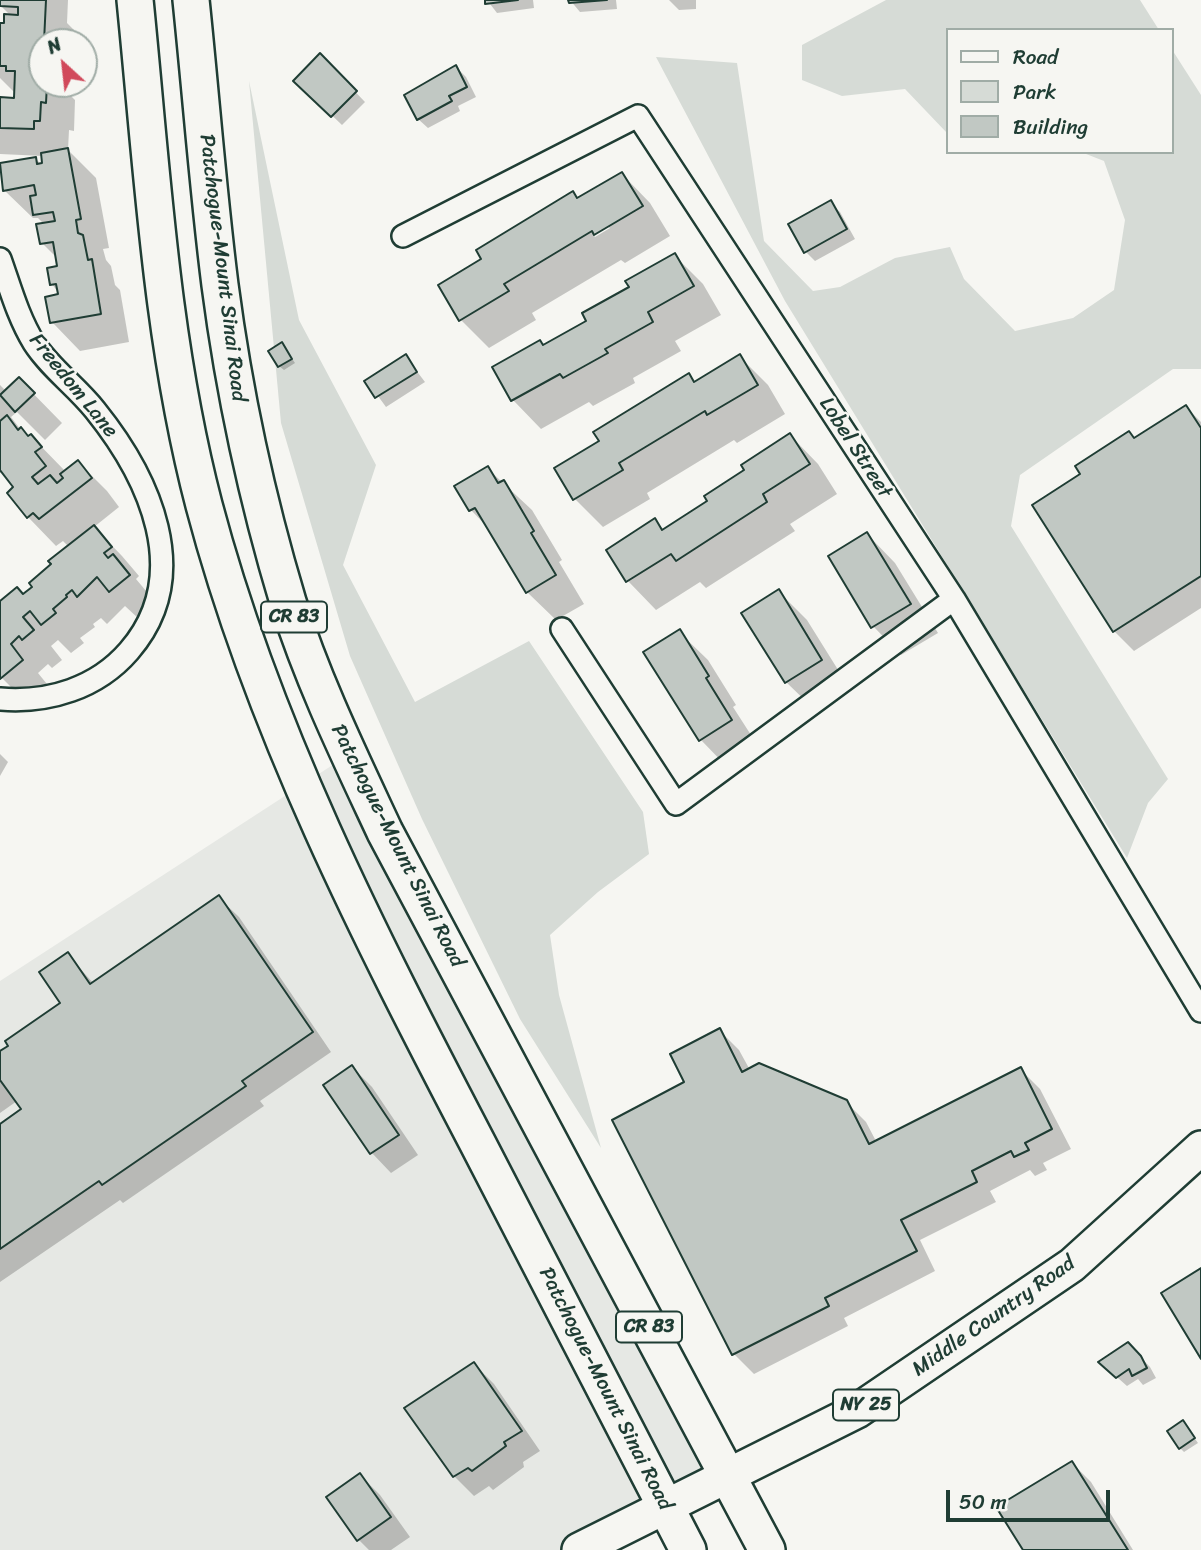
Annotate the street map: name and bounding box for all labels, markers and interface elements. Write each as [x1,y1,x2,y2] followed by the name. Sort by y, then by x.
[28,28,98,98] north arrow
[41,28,67,63] text: N
[946,28,1173,154] legend
[1013,38,1058,76] text: Road
[1013,73,1056,111] text: Park
[1013,108,1088,146] text: Building
[193,133,251,403] street label: Patchogue-Mount Sinai Road
[23,329,123,443] street label: Freedom Lane
[813,393,897,503] street label: Lobel Street
[261,602,327,632] road number: CR 83
[325,720,469,972] street label: Patchogue-Mount Sinai Road
[908,1251,1080,1383] street label: Middle Country Road
[533,1263,677,1515] street label: Patchogue-Mount Sinai Road
[616,1312,682,1343] road number: CR 83
[833,1390,899,1420] road number: NY 25
[949,1476,1114,1520] scale bar
[959,1483,1007,1521] text: 50 m

